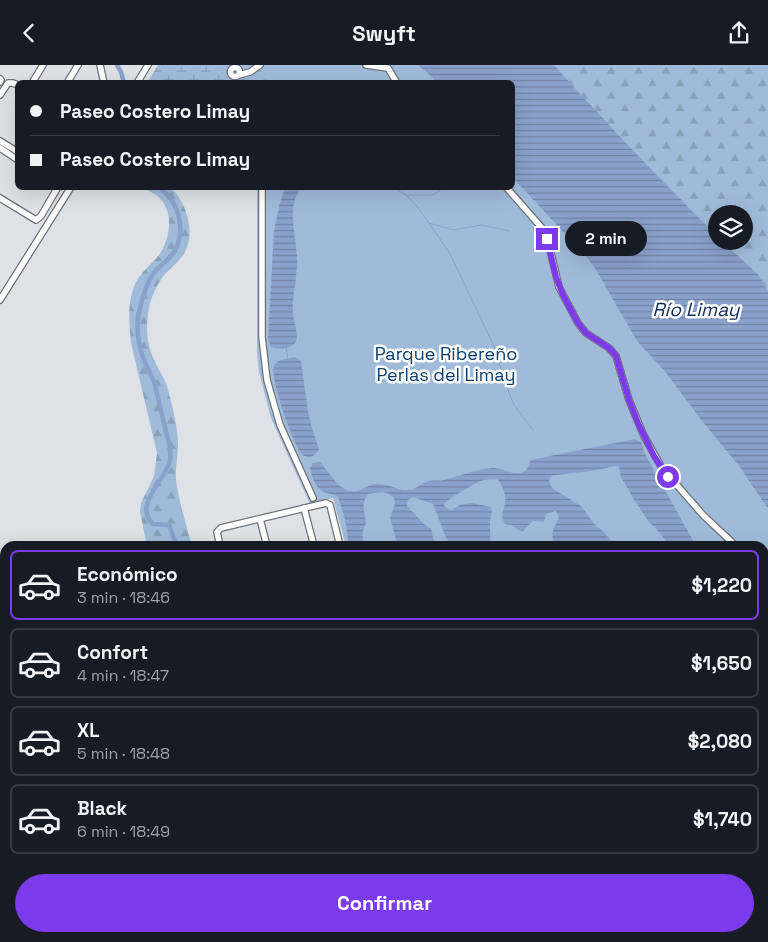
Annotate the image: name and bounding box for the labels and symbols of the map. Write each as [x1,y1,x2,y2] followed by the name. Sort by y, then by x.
[564,221,647,257] callout: 2 min
[536,228,558,250] route end
[653,297,741,322] water label: Río Limay
[375,342,517,386] park label: Parque Ribereño Perlas del Limay
[657,466,679,488] route start

